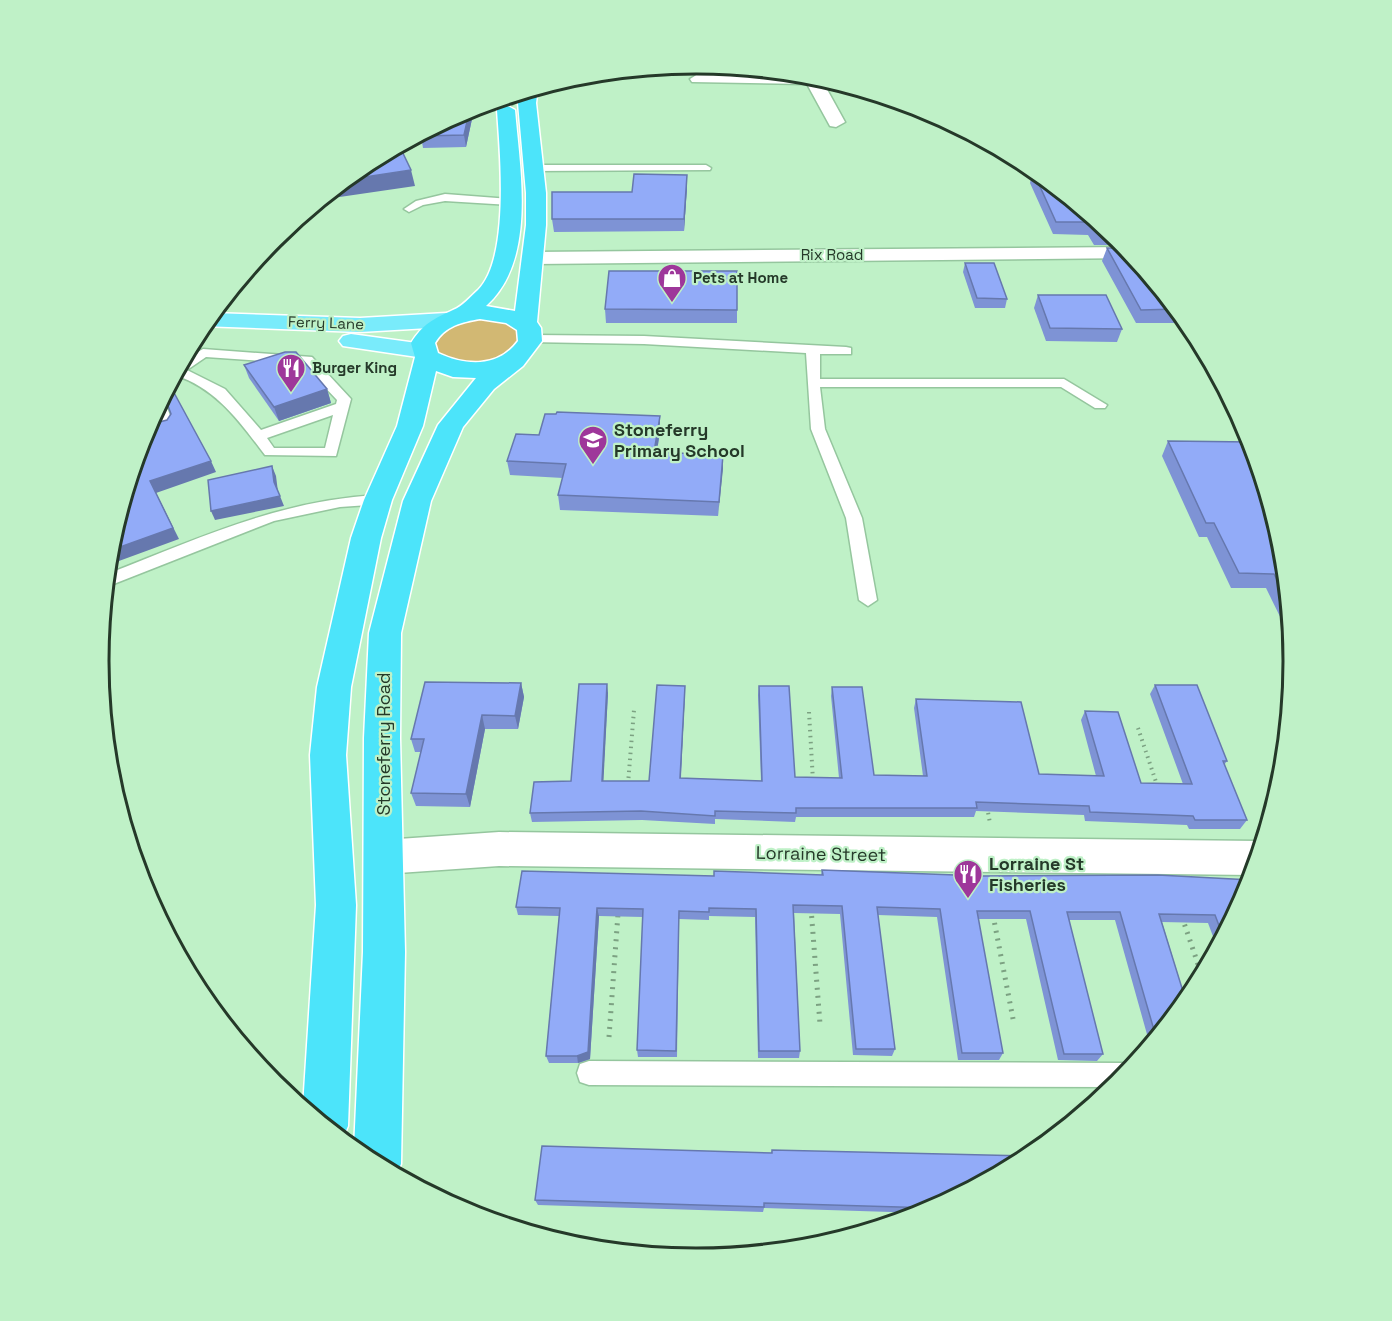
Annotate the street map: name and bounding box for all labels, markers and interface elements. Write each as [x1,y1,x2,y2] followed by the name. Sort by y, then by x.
[801,245,863,264] street label: Rix Road
[656,262,688,304] shop icon: Pets at Home
[693,268,788,287] place label: Pets at Home
[288,312,365,333] street label: Ferry Lane
[275,352,307,394] restaurant icon: Burger King
[312,358,397,377] place label: Burger King
[614,418,745,462] place label: Stoneferry Primary School
[577,424,609,466] school or university icon: Stoneferry Primary School
[372,672,395,816] street label: Stoneferry Road
[756,841,886,866] street label: Lorraine Street
[989,852,1084,896] place label: Lorraine St Fisheries
[952,858,984,900] restaurant icon: Lorraine St Fisheries

